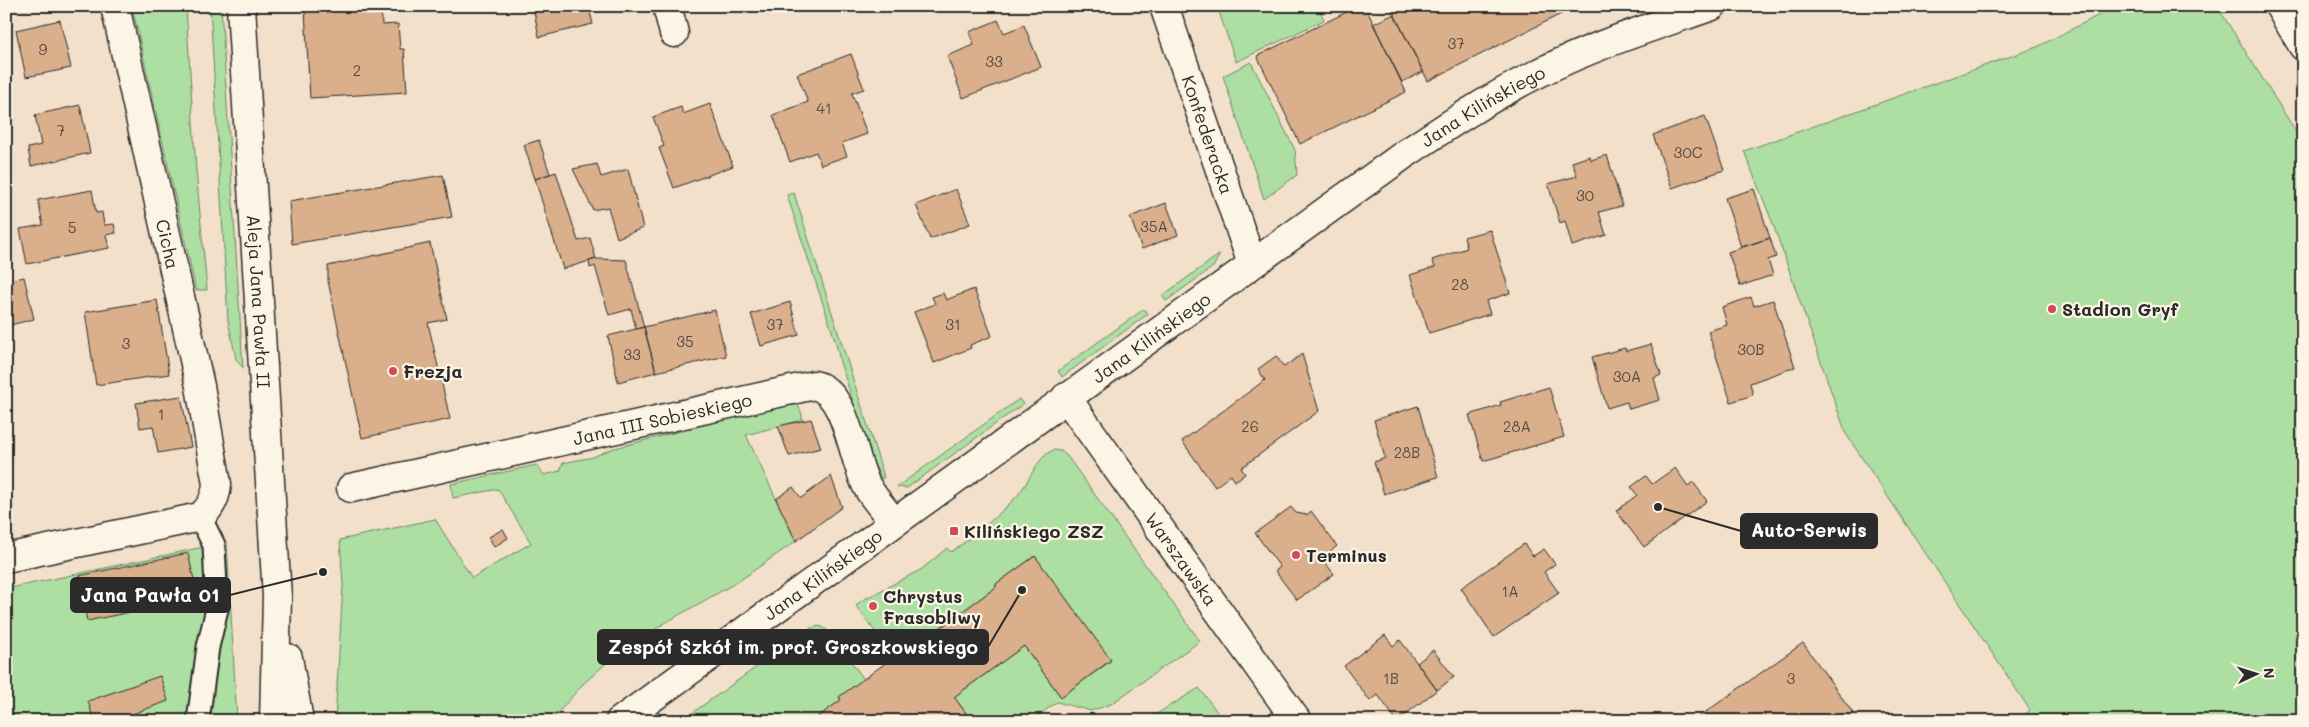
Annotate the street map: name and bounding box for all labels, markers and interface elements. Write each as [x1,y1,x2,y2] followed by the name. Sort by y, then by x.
[1447,33,1465,53] house number: 37
[39,39,48,59] house number: 9
[985,51,1003,71] house number: 33
[353,60,361,80] house number: 2
[1416,60,1549,152] street label: Jana Kilińskiego
[1177,72,1239,197] street label: Konfederacka
[816,98,832,118] house number: 41
[57,120,65,140] house number: 7
[1674,142,1703,162] house number: 30C
[1576,185,1594,205] house number: 30
[242,214,276,389] street label: Aleja Jana Pawła II
[1140,216,1168,236] house number: 35A
[68,217,76,237] house number: 5
[151,217,185,271] street label: Cicha
[1451,274,1469,294] house number: 28
[1087,286,1215,388] street label: Jana Kilińskiego
[2062,297,2179,321] place label: Stadion Gryf
[2046,303,2058,315] marker: Stadion Gryf
[766,314,784,334] house number: 37
[945,314,961,334] house number: 31
[676,331,694,351] house number: 35
[122,333,131,353] house number: 3
[1737,339,1765,359] house number: 30B
[623,344,641,364] house number: 33
[403,359,463,383] place label: Frezja
[387,365,399,377] marker: Frezja
[1613,366,1641,386] house number: 30A
[571,387,754,450] street label: Jana III Sobieskiego
[158,404,164,424] house number: 1
[1241,416,1259,436] house number: 26
[1503,416,1531,436] house number: 28A
[1394,442,1420,462] house number: 28B
[1140,507,1223,611] street label: Warszawska
[1741,514,1877,548] callout: Auto-Serwis
[1751,517,1867,542] text: Auto-Serwis
[964,519,1104,543] place label: Kilińskiego ZSZ
[759,524,887,626] street label: Jana Kilińskiego
[948,525,960,537] marker: Kilińskiego ZSZ
[1306,543,1387,567] place label: Terminus
[1290,549,1302,561] marker: Terminus
[71,578,230,612] callout: Jana Pawła 01
[1501,581,1519,601] house number: 1A
[81,582,219,607] text: Jana Pawła 01
[883,584,981,629] place label: Chrystus Frasobliwy
[867,600,879,612] marker: Chrystus Frasobliwy
[598,630,988,664] callout: Zespół Szkół im. prof. Groszkowskiego
[608,634,978,659] text: Zespół Szkół im. prof. Groszkowskiego
[2232,650,2282,700] north arrow
[2260,667,2279,679] text: N
[1383,668,1399,688] house number: 1B
[1787,668,1796,688] house number: 3

